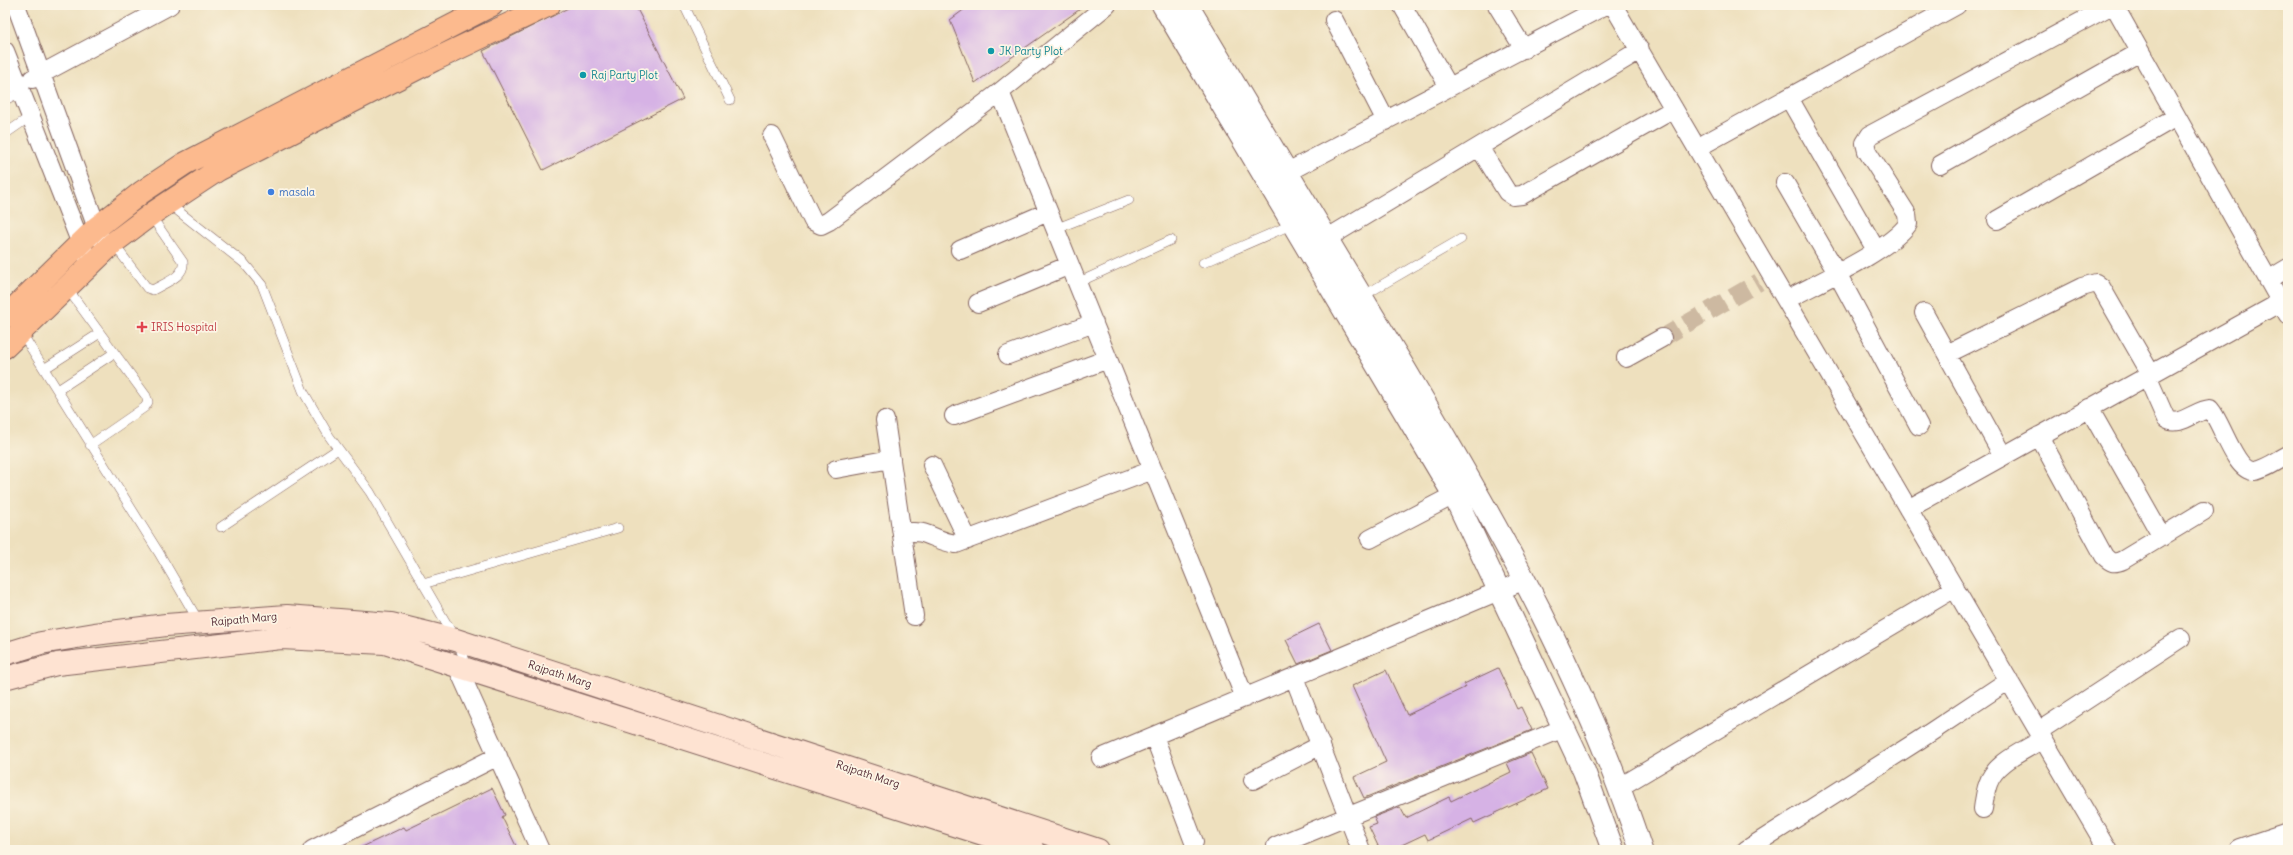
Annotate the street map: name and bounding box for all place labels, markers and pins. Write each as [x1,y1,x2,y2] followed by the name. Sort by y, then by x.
[999,44,1063,58] place label: JK Party Plot
[986,46,996,56] marker: JK Party Plot
[591,68,658,82] place label: Raj Party Plot
[578,70,588,80] marker: Raj Party Plot
[279,185,315,199] place label: masala
[266,187,276,197] marker: masala
[151,320,217,334] place label: IRIS Hospital
[136,321,148,333] marker: IRIS Hospital

